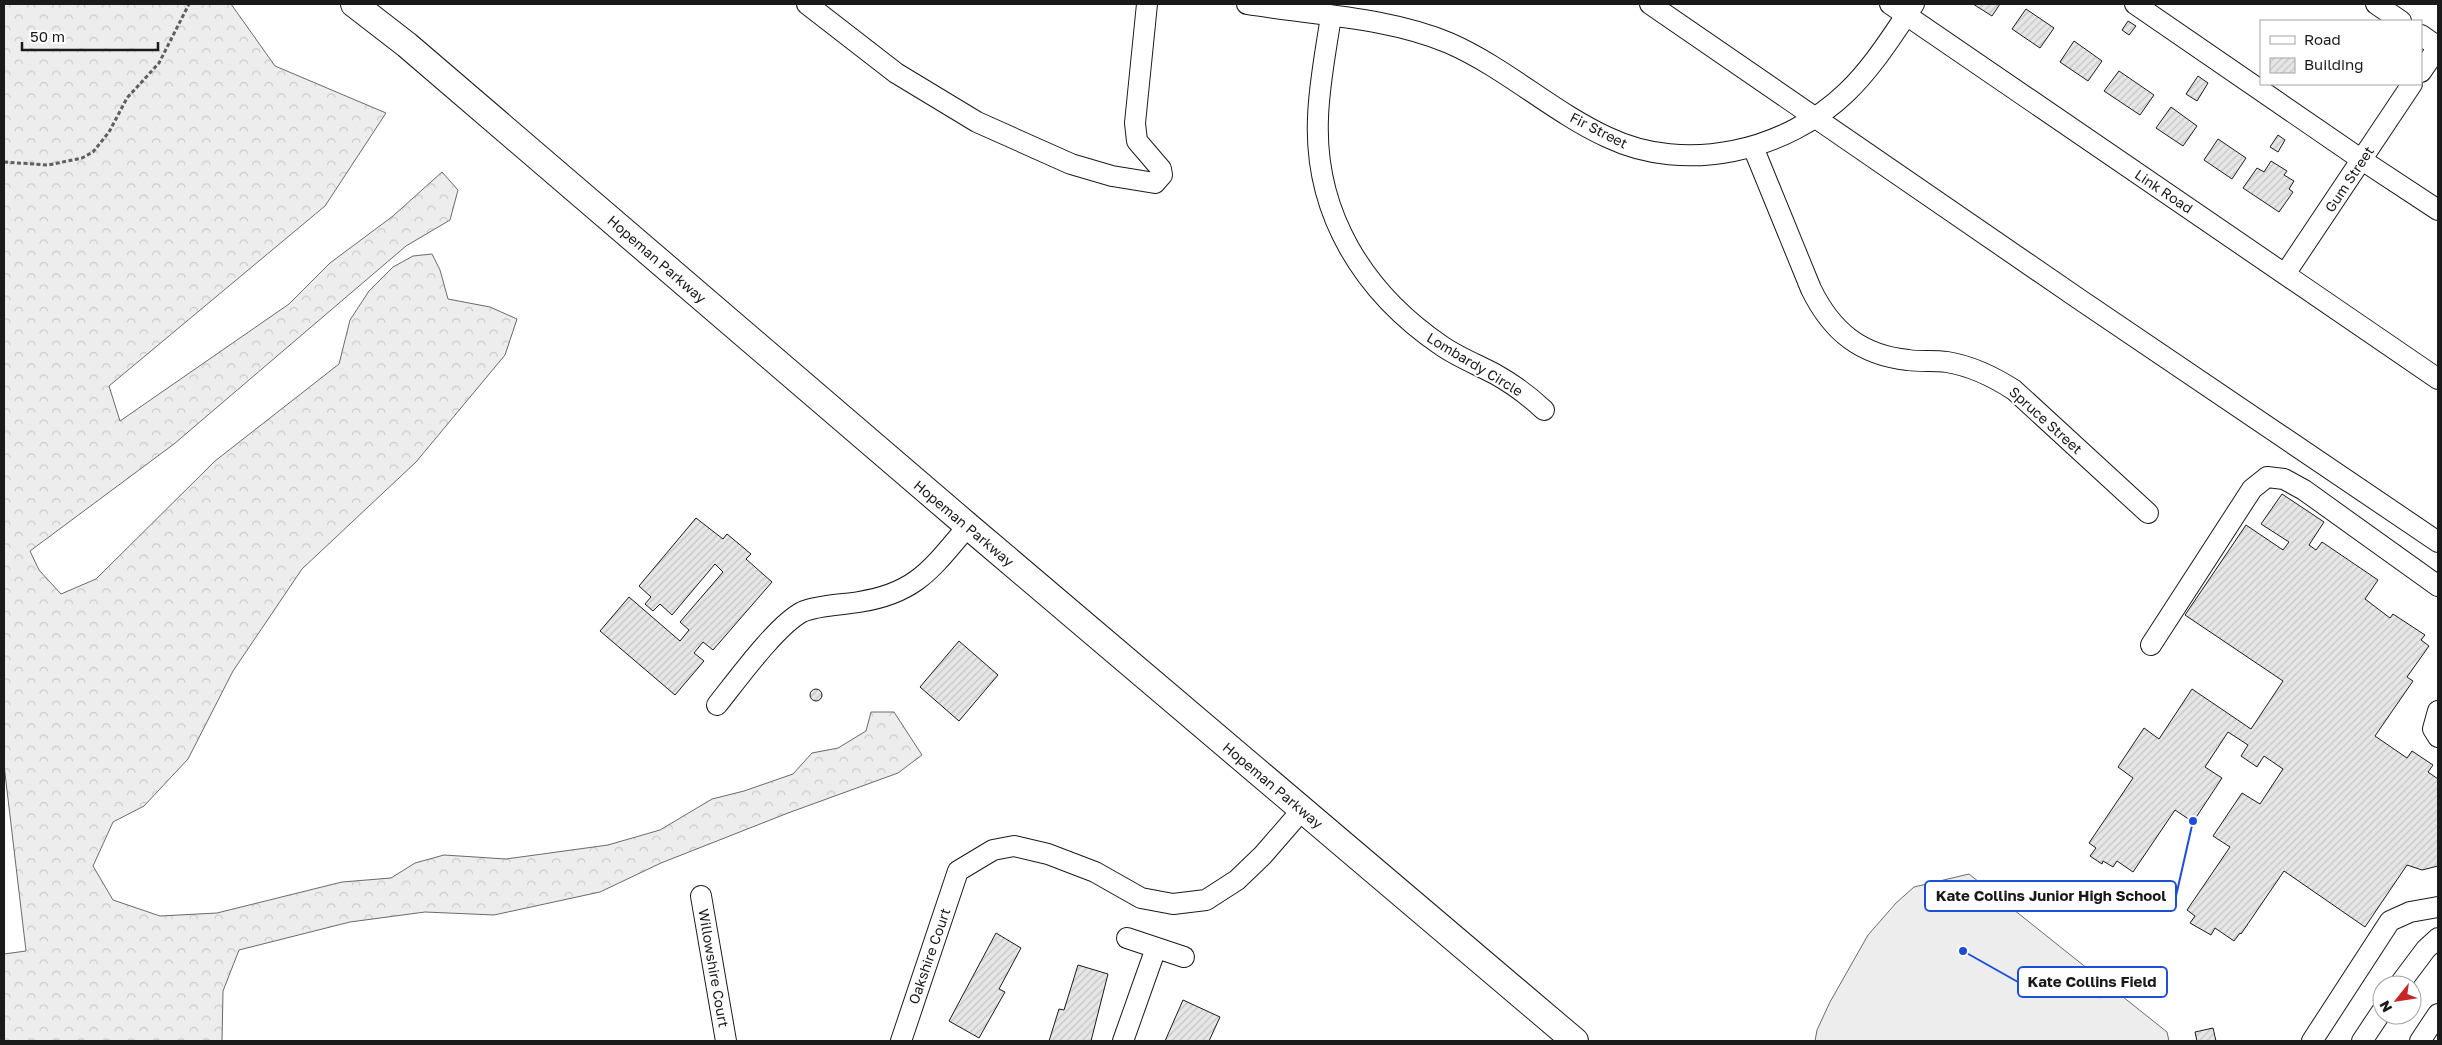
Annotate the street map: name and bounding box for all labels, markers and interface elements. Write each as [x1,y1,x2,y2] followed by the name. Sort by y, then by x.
[22,20,159,52] scale bar
[2260,20,2422,85] legend
[30,27,65,45] text: 50 m
[2304,30,2341,48] text: Road
[2304,55,2364,73] text: Building
[1567,108,1631,152] street label: Fir Street
[2321,143,2377,215] street label: Gum Street
[2132,165,2196,217] street label: Link Road
[604,212,710,307] street label: Hopeman Parkway
[1424,329,1526,399] street label: Lombardy Circle
[2006,383,2086,457] street label: Spruce Street
[911,476,1018,570] street label: Hopeman Parkway
[1220,738,1327,832] street label: Hopeman Parkway
[1925,881,2176,911] callout: Kate Collins Junior High School
[1936,886,2166,904] text: Kate Collins Junior High School
[905,906,953,1006] street label: Oakshire Court
[695,907,733,1029] street label: Willowshire Court
[2018,967,2167,997] callout: Kate Collins Field
[2027,972,2157,990] text: Kate Collins Field
[2372,975,2422,1025] north arrow
[2375,998,2395,1016] text: N

